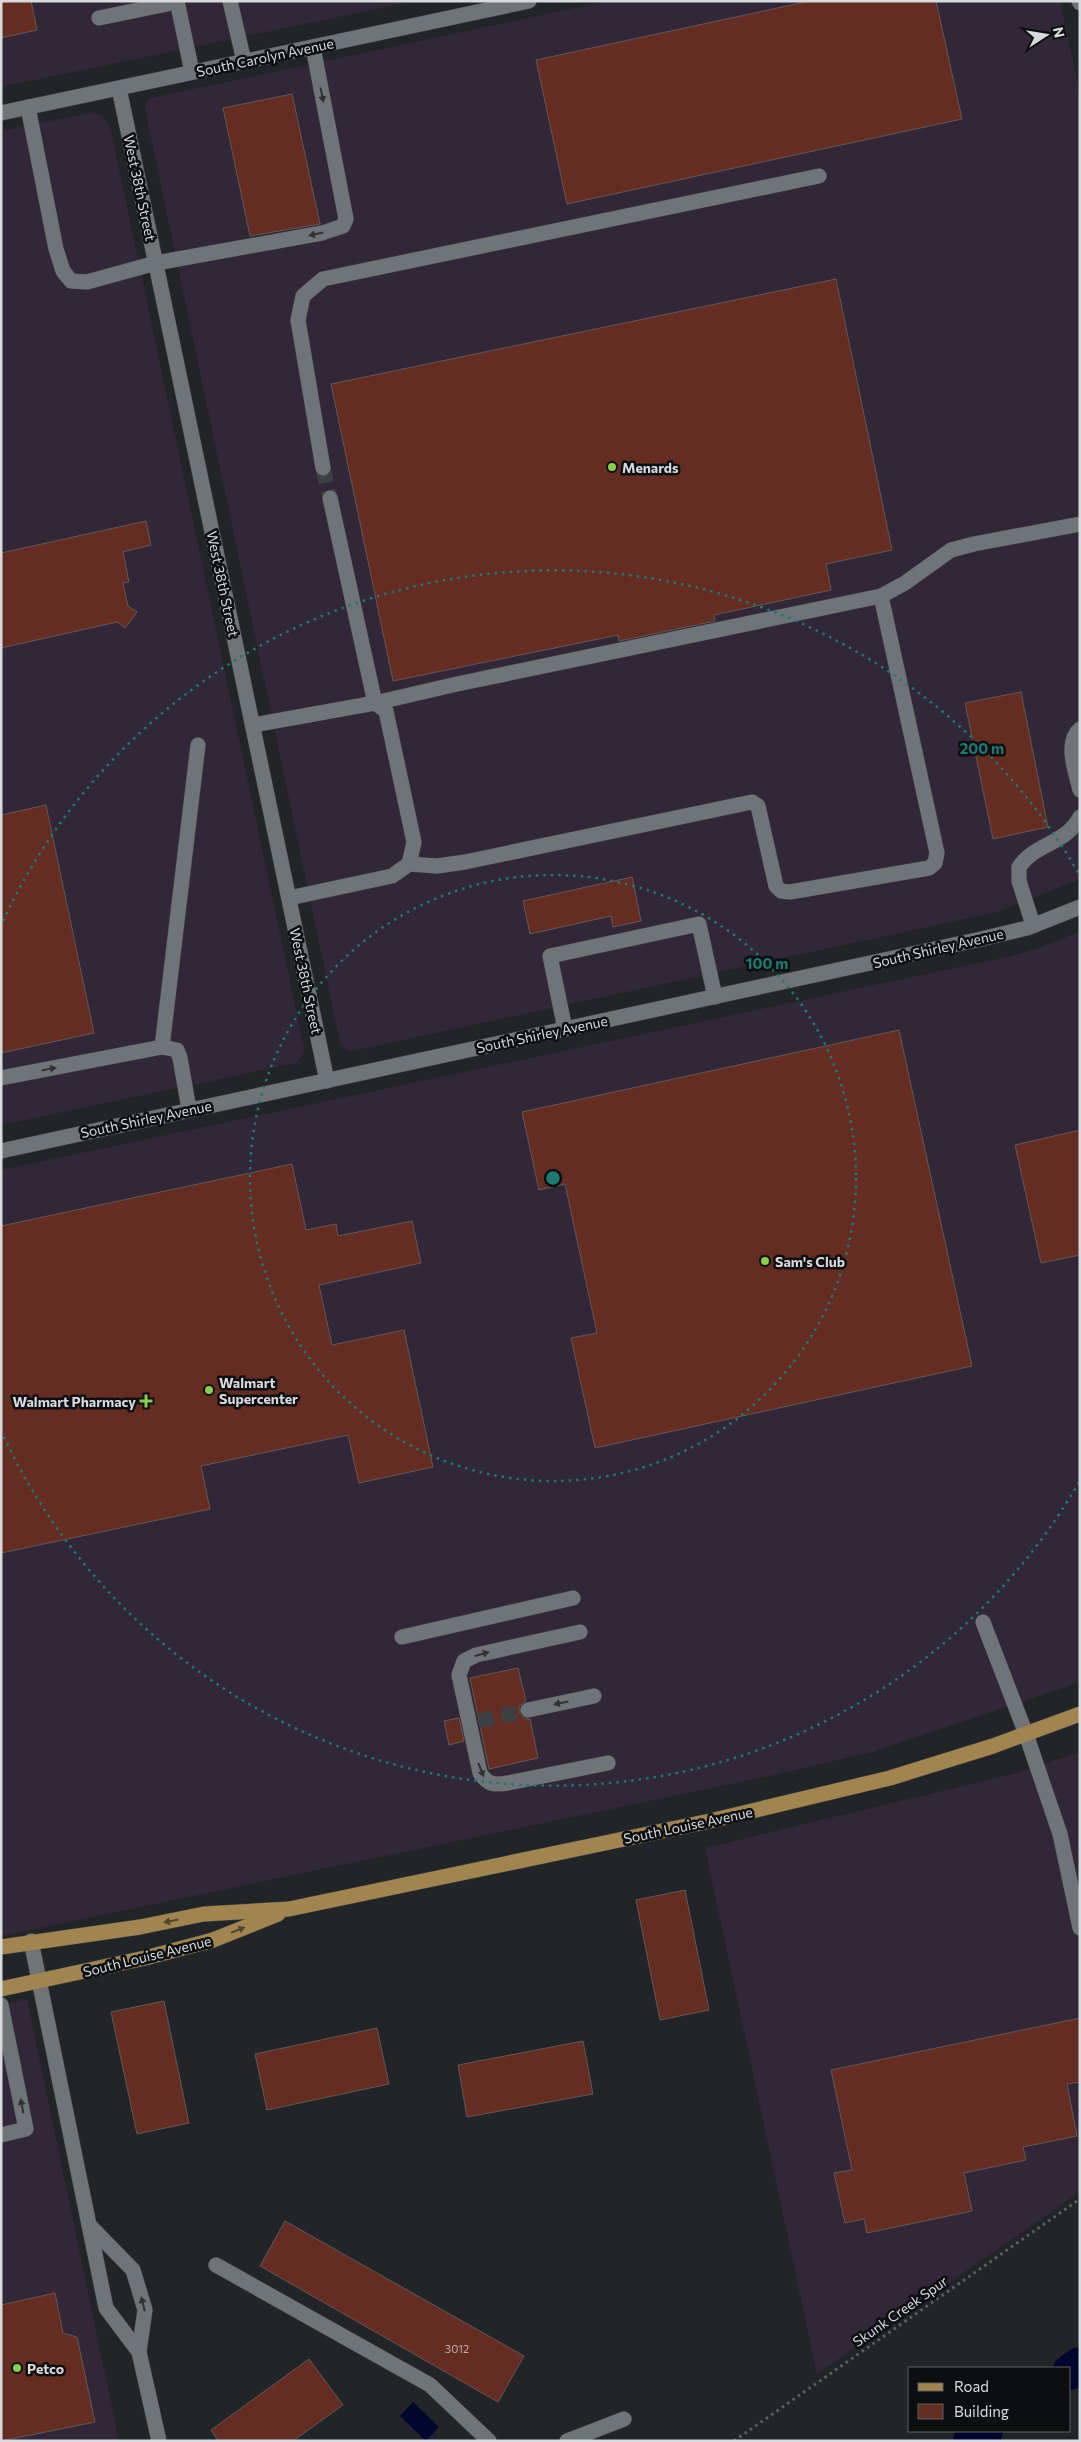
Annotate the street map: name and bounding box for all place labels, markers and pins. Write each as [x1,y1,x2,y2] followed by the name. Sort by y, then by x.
[622,459,679,476] place label: Menards
[606,461,618,473] marker: Menards
[544,1169,562,1187] centre of rings
[775,1253,845,1270] place label: Sam's Club
[759,1255,771,1267] marker: Sam's Club
[219,1374,298,1407] place label: Walmart Supercenter
[203,1384,215,1396] marker: Walmart Supercenter
[13,1393,136,1410] place label: Walmart Pharmacy
[140,1395,152,1407] marker: Walmart Pharmacy
[27,2360,64,2377] place label: Petco
[11,2362,23,2374] marker: Petco

